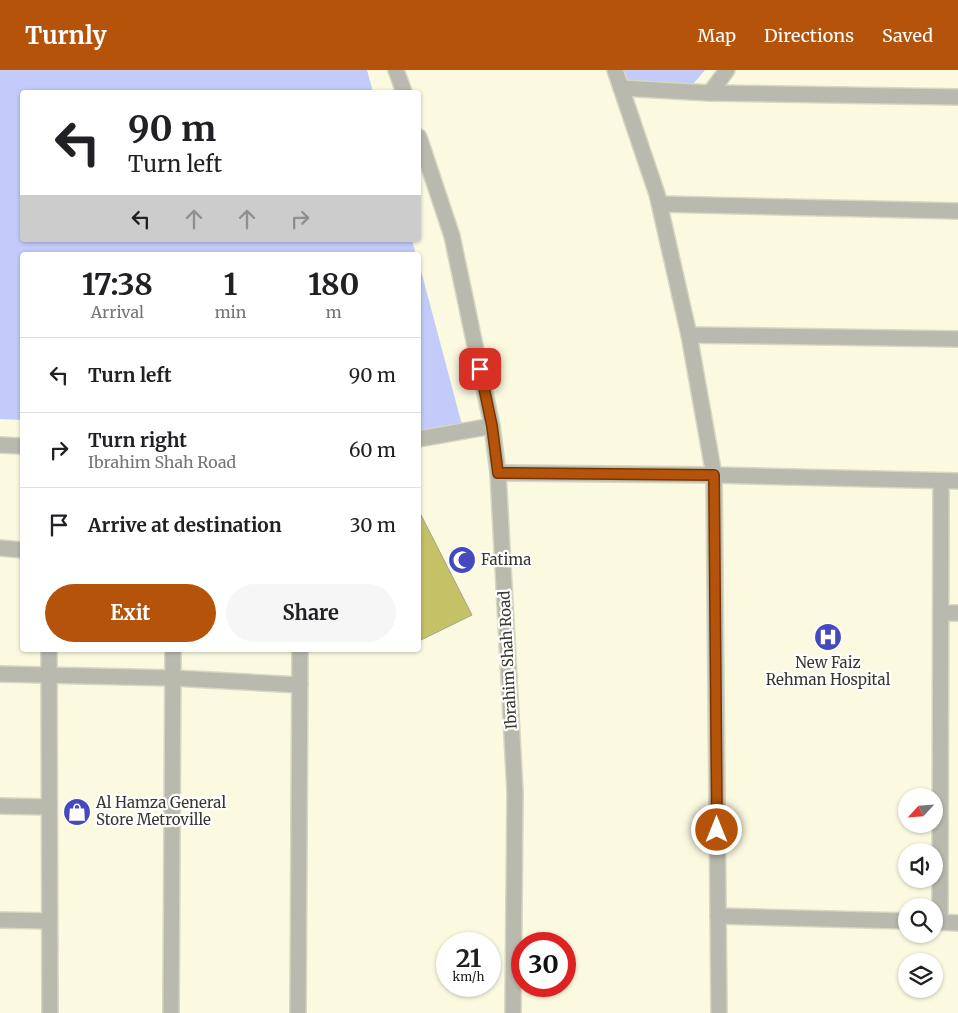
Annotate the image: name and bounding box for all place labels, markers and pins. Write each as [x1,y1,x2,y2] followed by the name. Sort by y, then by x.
[459,348,501,390] pin
[447,545,477,575] mosque icon: Fatima
[481,550,531,569] place label: Fatima
[813,622,843,652] hospital icon: New Faiz Rehman Hospital
[766,653,891,689] place label: New Faiz Rehman Hospital
[95,793,227,829] place label: Al Hamza General Store Metroville
[62,797,92,827] shop icon: Al Hamza General Store Metroville

